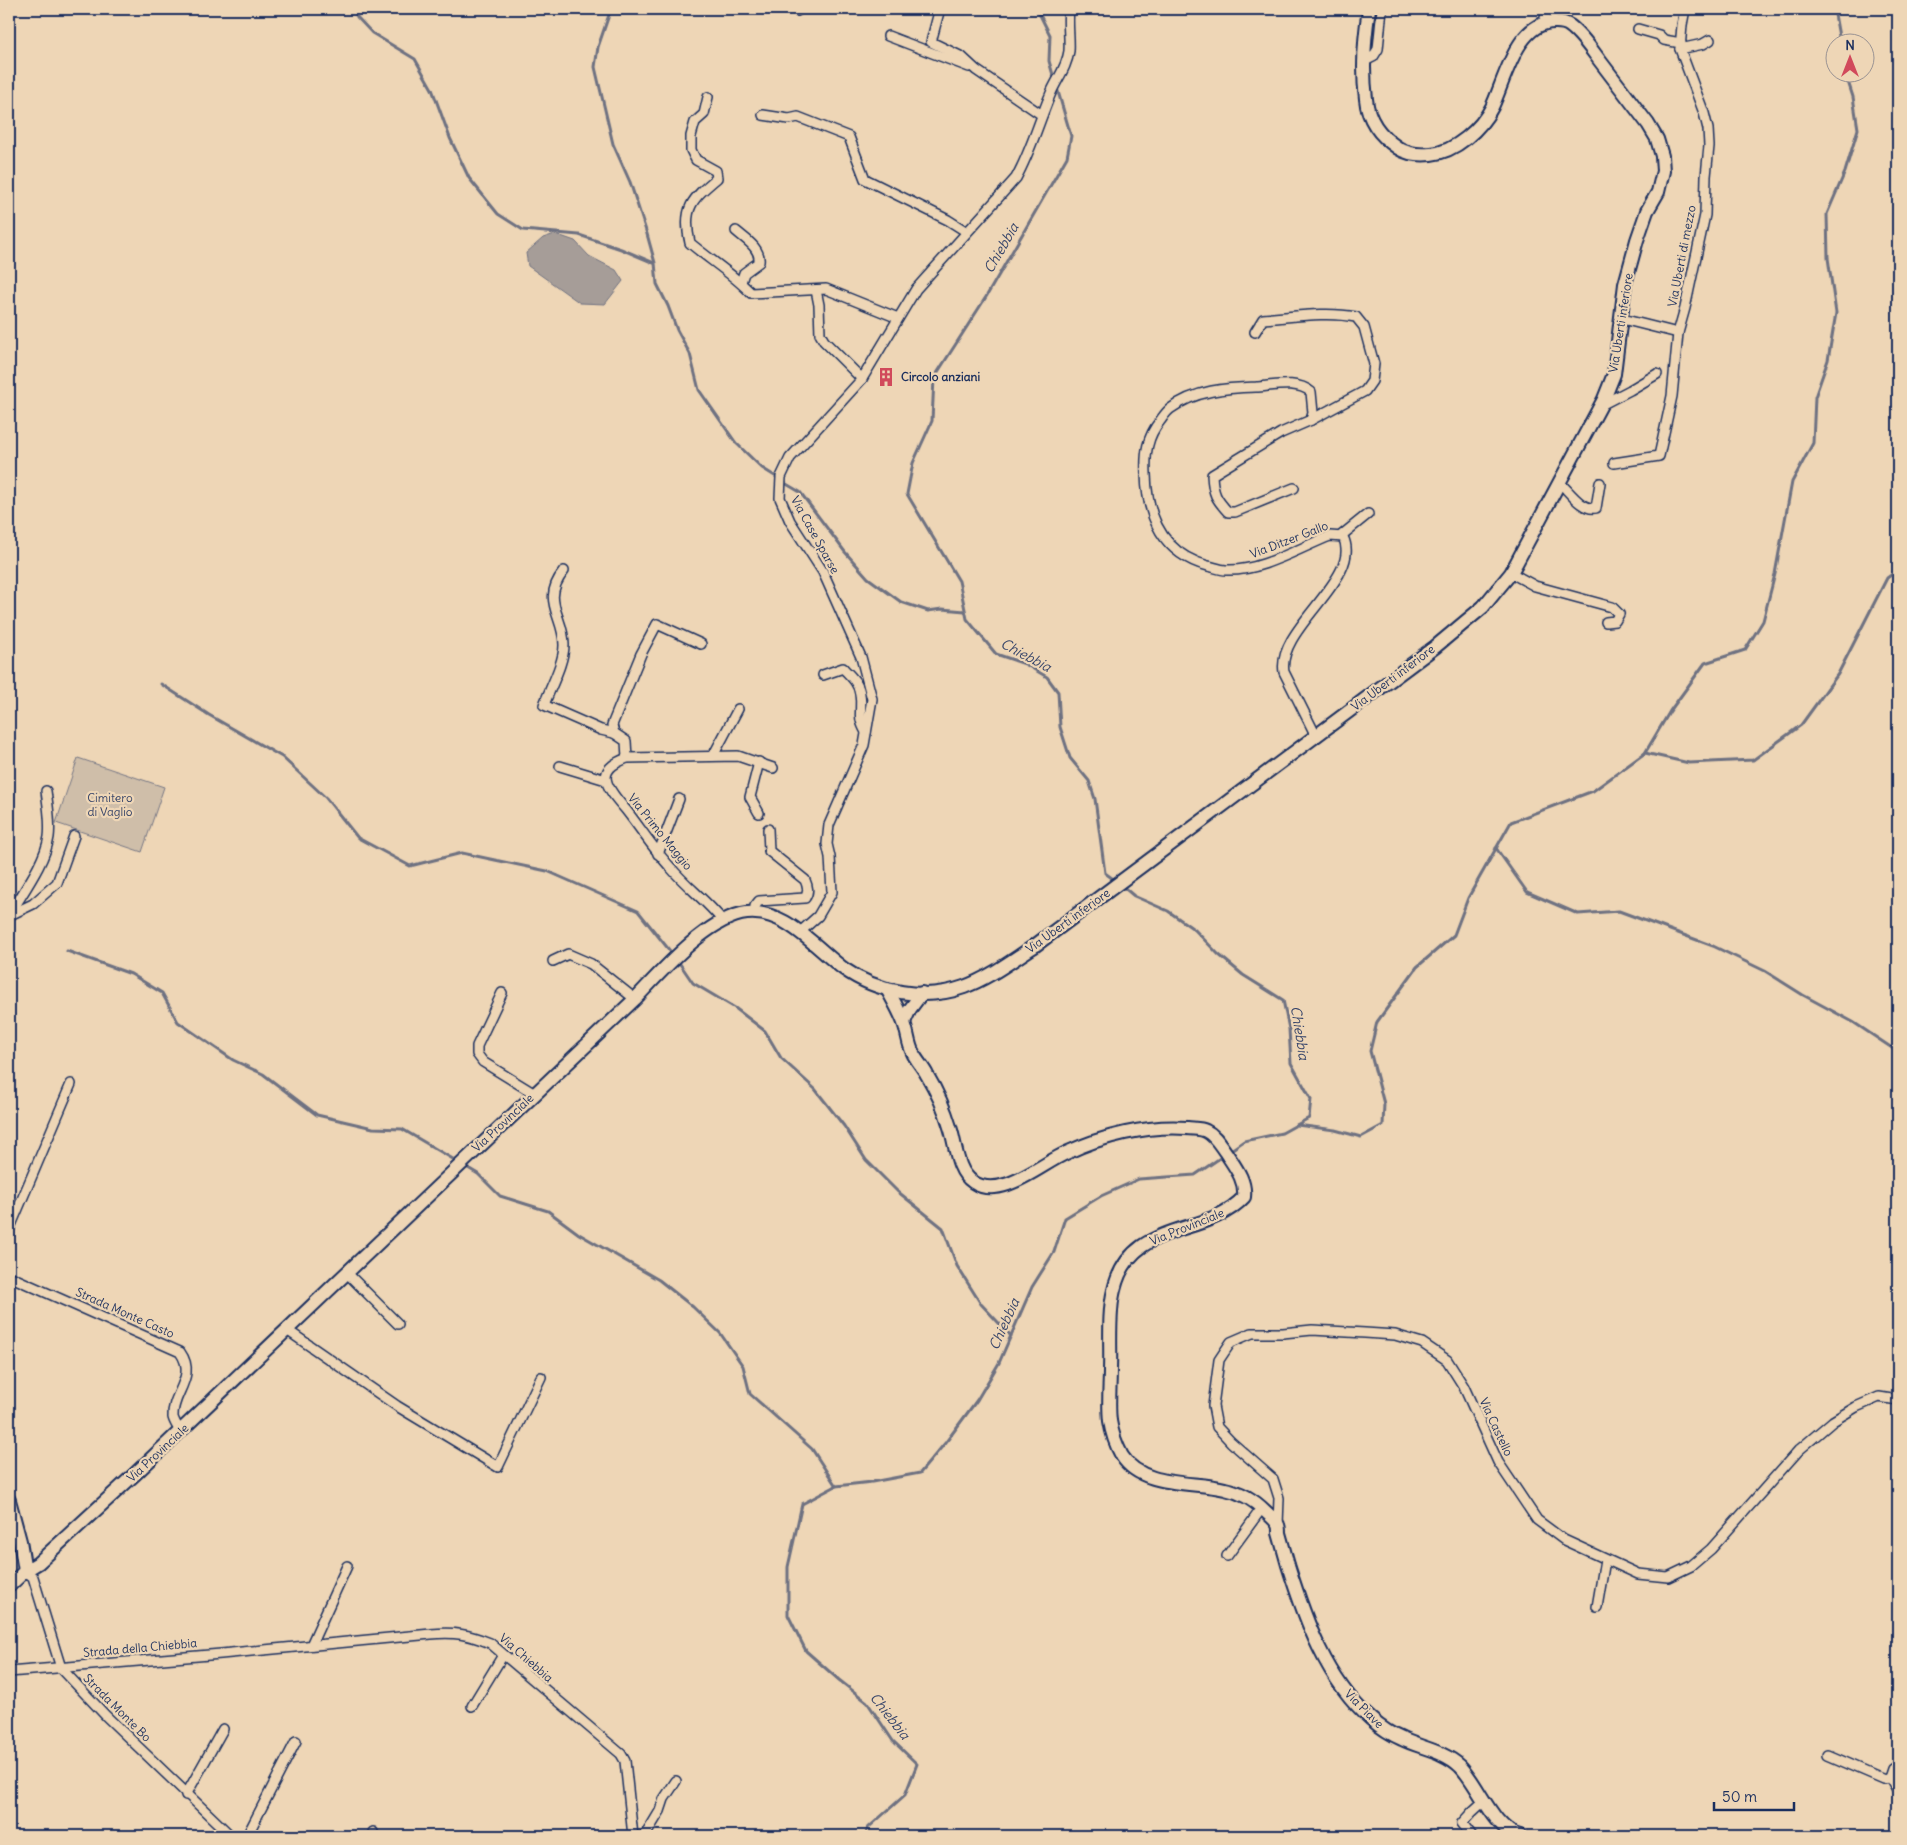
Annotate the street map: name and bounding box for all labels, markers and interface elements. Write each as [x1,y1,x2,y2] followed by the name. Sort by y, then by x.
[1824,32,1874,82] north arrow
[1845,36,1855,54] text: N
[1664,204,1699,308] street label: Via Uberti di mezzo
[980,219,1023,276] water label: Chiebbia
[1605,272,1636,374] street label: Via Uberti inferiore
[875,366,897,388] building icon: Circolo anziani
[901,369,980,384] place label: Circolo anziani
[788,493,843,576] street label: Via Case Sparse
[1248,518,1330,561] street label: Via Ditzer Gallo
[998,634,1055,676] water label: Chiebbia
[1348,641,1437,714] street label: Via Uberti inferiore
[87,790,133,819] park label: Cimitero di Vaglio
[625,790,696,873] street label: Via Primo Maggio
[1023,885,1113,956] street label: Via Uberti inferiore
[1287,1005,1313,1062] water label: Chiebbia
[469,1090,537,1155] street label: Via Provinciale
[1147,1205,1226,1248] street label: Via Provinciale
[74,1284,177,1341] street label: Strada Monte Casto
[985,1295,1024,1353] water label: Chiebbia
[1476,1395,1517,1459] street label: Via Castello
[124,1420,192,1485] street label: Via Provinciale
[496,1630,557,1685] street label: Via Chiebbia
[82,1635,198,1660] street label: Strada della Chiebbia
[80,1671,155,1745] street label: Strada Monte Bo
[1342,1686,1387,1731] street label: Via Piave
[866,1689,915,1744] water label: Chiebbia
[1714,1780,1794,1812] scale bar
[1722,1787,1757,1806] text: 50 m

